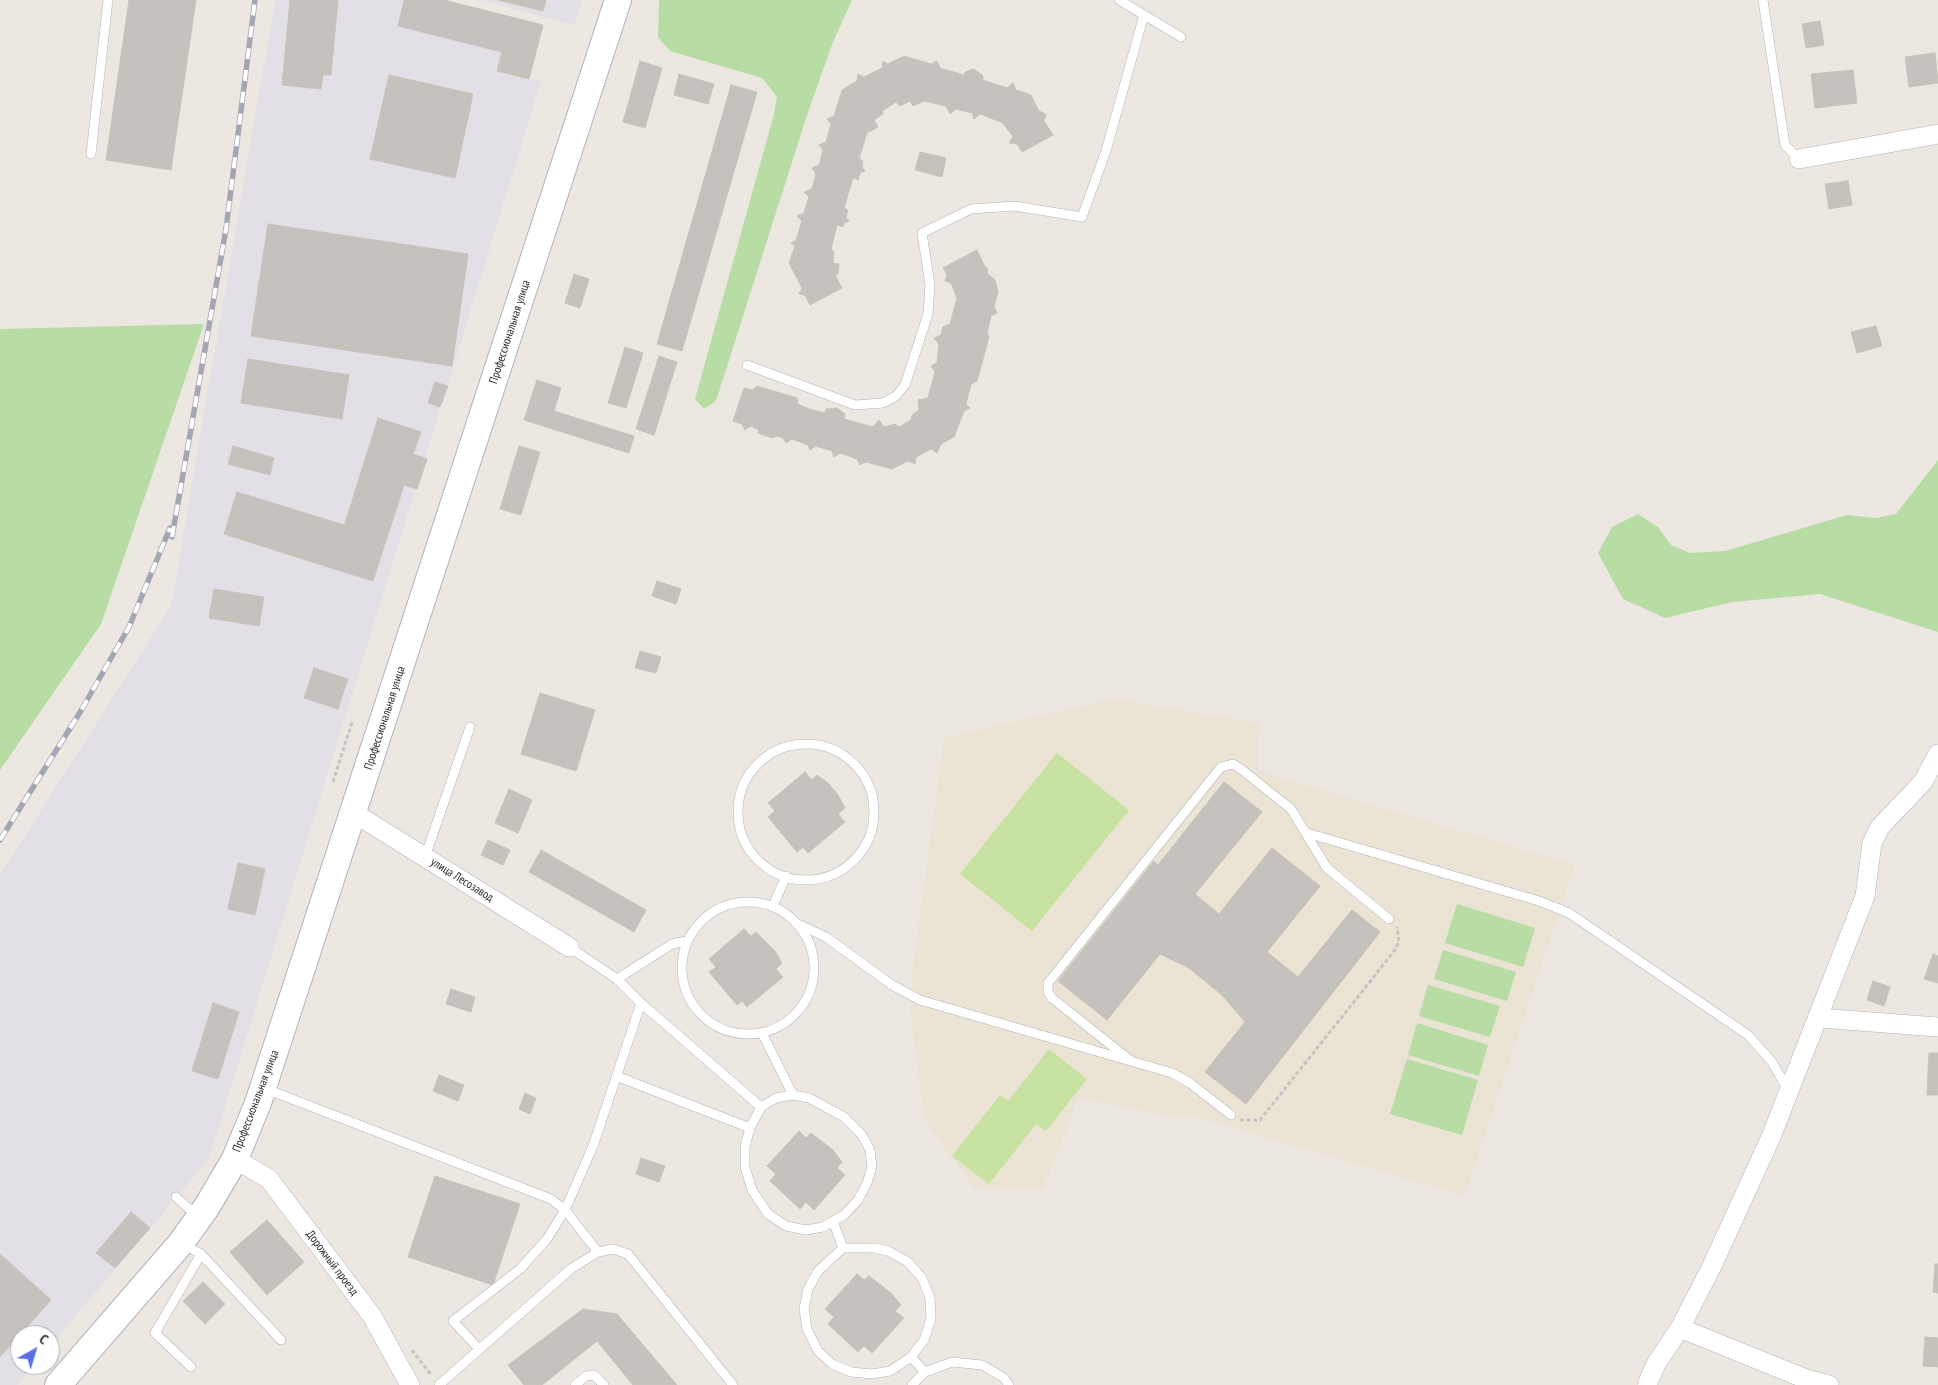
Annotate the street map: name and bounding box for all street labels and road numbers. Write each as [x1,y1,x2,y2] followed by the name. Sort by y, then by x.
[486,278,534,386] street label: Профессиональная улица
[361,664,409,772] street label: Профессиональная улица
[428,855,496,905] street label: улица Лесозавод
[230,1048,282,1154] street label: Профессиональная улица
[303,1228,361,1298] street label: Дорожный проезд

